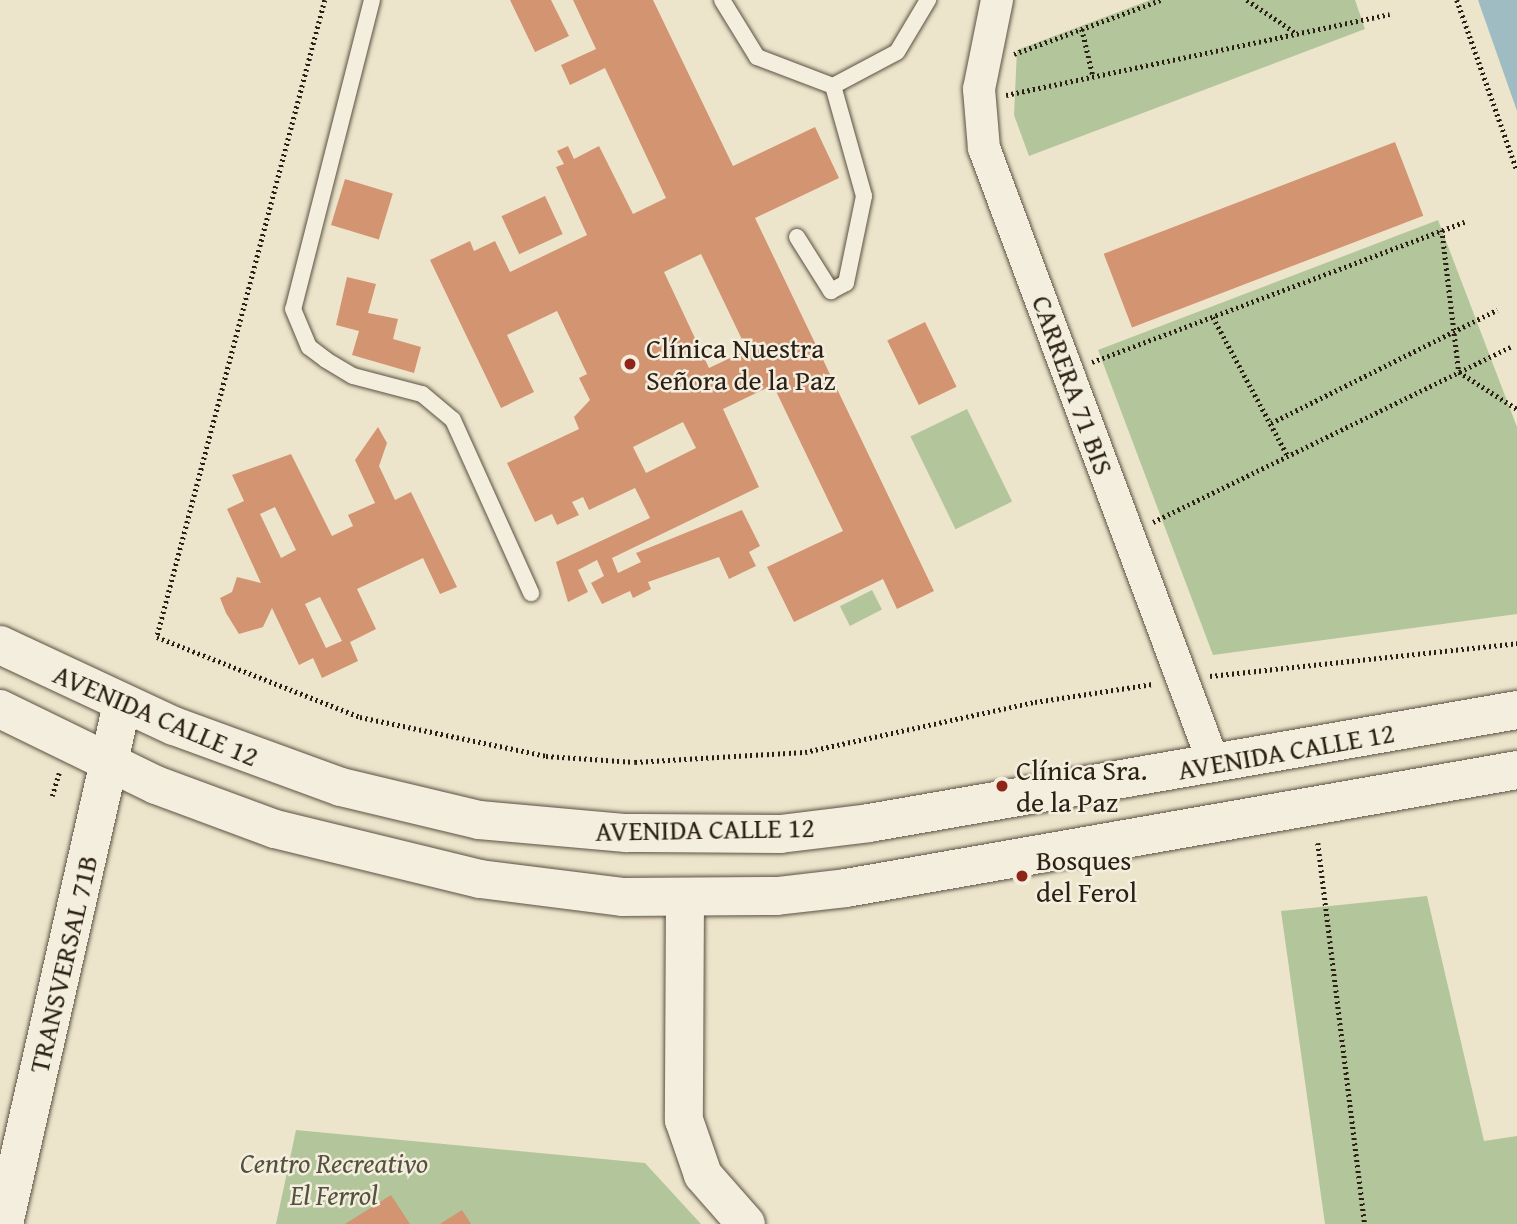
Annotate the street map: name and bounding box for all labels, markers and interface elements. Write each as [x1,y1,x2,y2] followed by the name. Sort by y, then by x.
[1025,291,1121,479] street label: CARRERA 71 BIS
[646,331,836,397] place label: Clínica Nuestra Señora de la Paz
[620,354,640,374] marker: Clínica Nuestra Señora de la Paz
[48,657,264,773] street label: AVENIDA CALLE 12
[1175,715,1397,787] street label: AVENIDA CALLE 12
[1016,753,1147,819] place label: Clínica Sra. de la Paz
[994,778,1010,794] marker: Clínica Sra. de la Paz
[595,810,815,848] street label: AVENIDA CALLE 12
[1036,843,1137,909] place label: Bosques del Ferol
[22,852,104,1076] street label: TRANSVERSAL 71B
[1014,868,1030,884] marker: Bosques del Ferol
[240,1146,428,1212] park label: Centro Recreativo El Ferrol

